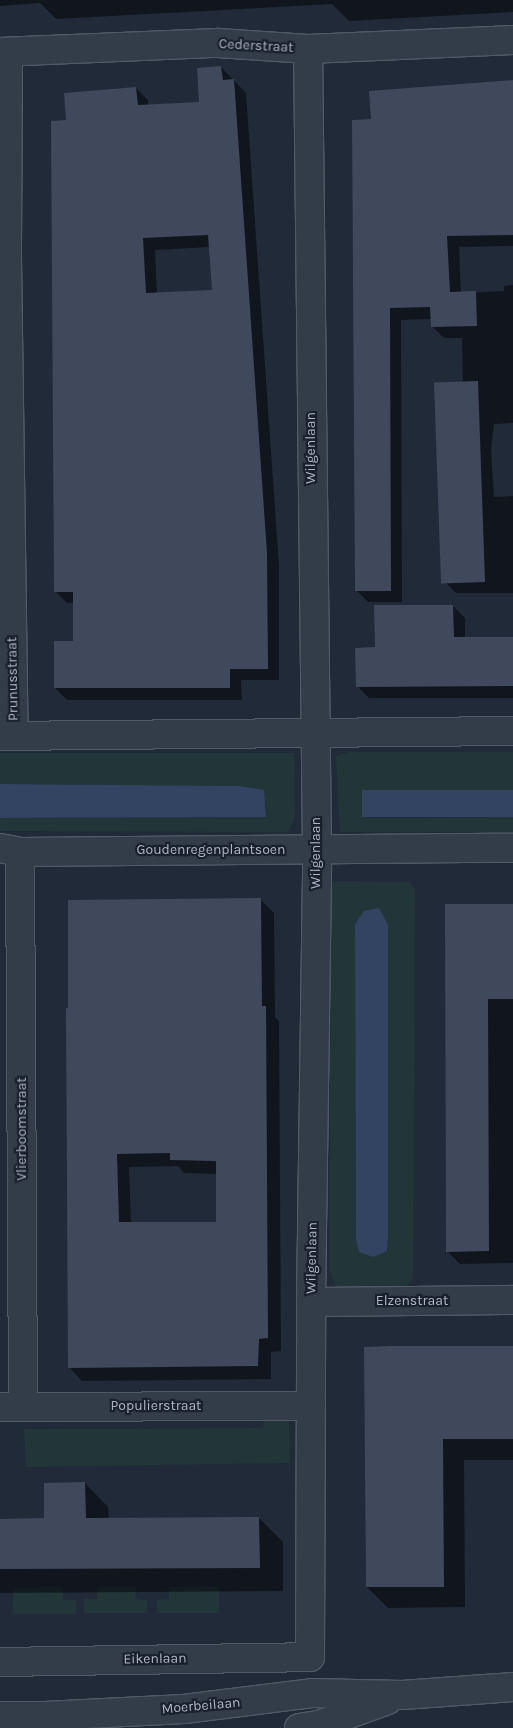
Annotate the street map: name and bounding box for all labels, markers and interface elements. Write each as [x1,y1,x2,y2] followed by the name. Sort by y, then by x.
[218,36,294,56] street label: Cederstraat
[303,412,319,484] street label: Wilgenlaan
[4,637,22,721] street label: Prunusstraat
[308,817,324,889] street label: Wilgenlaan
[136,842,286,858] street label: Goudenregenplantsoen
[14,1077,30,1181] street label: Vlierboomstraat
[303,1222,321,1294] street label: Wilgenlaan
[376,1293,448,1309] street label: Elzenstraat
[111,1398,201,1414] street label: Populierstraat
[123,1650,187,1668] street label: Eikenlaan
[161,1694,241,1718] street label: Moerbeilaan

